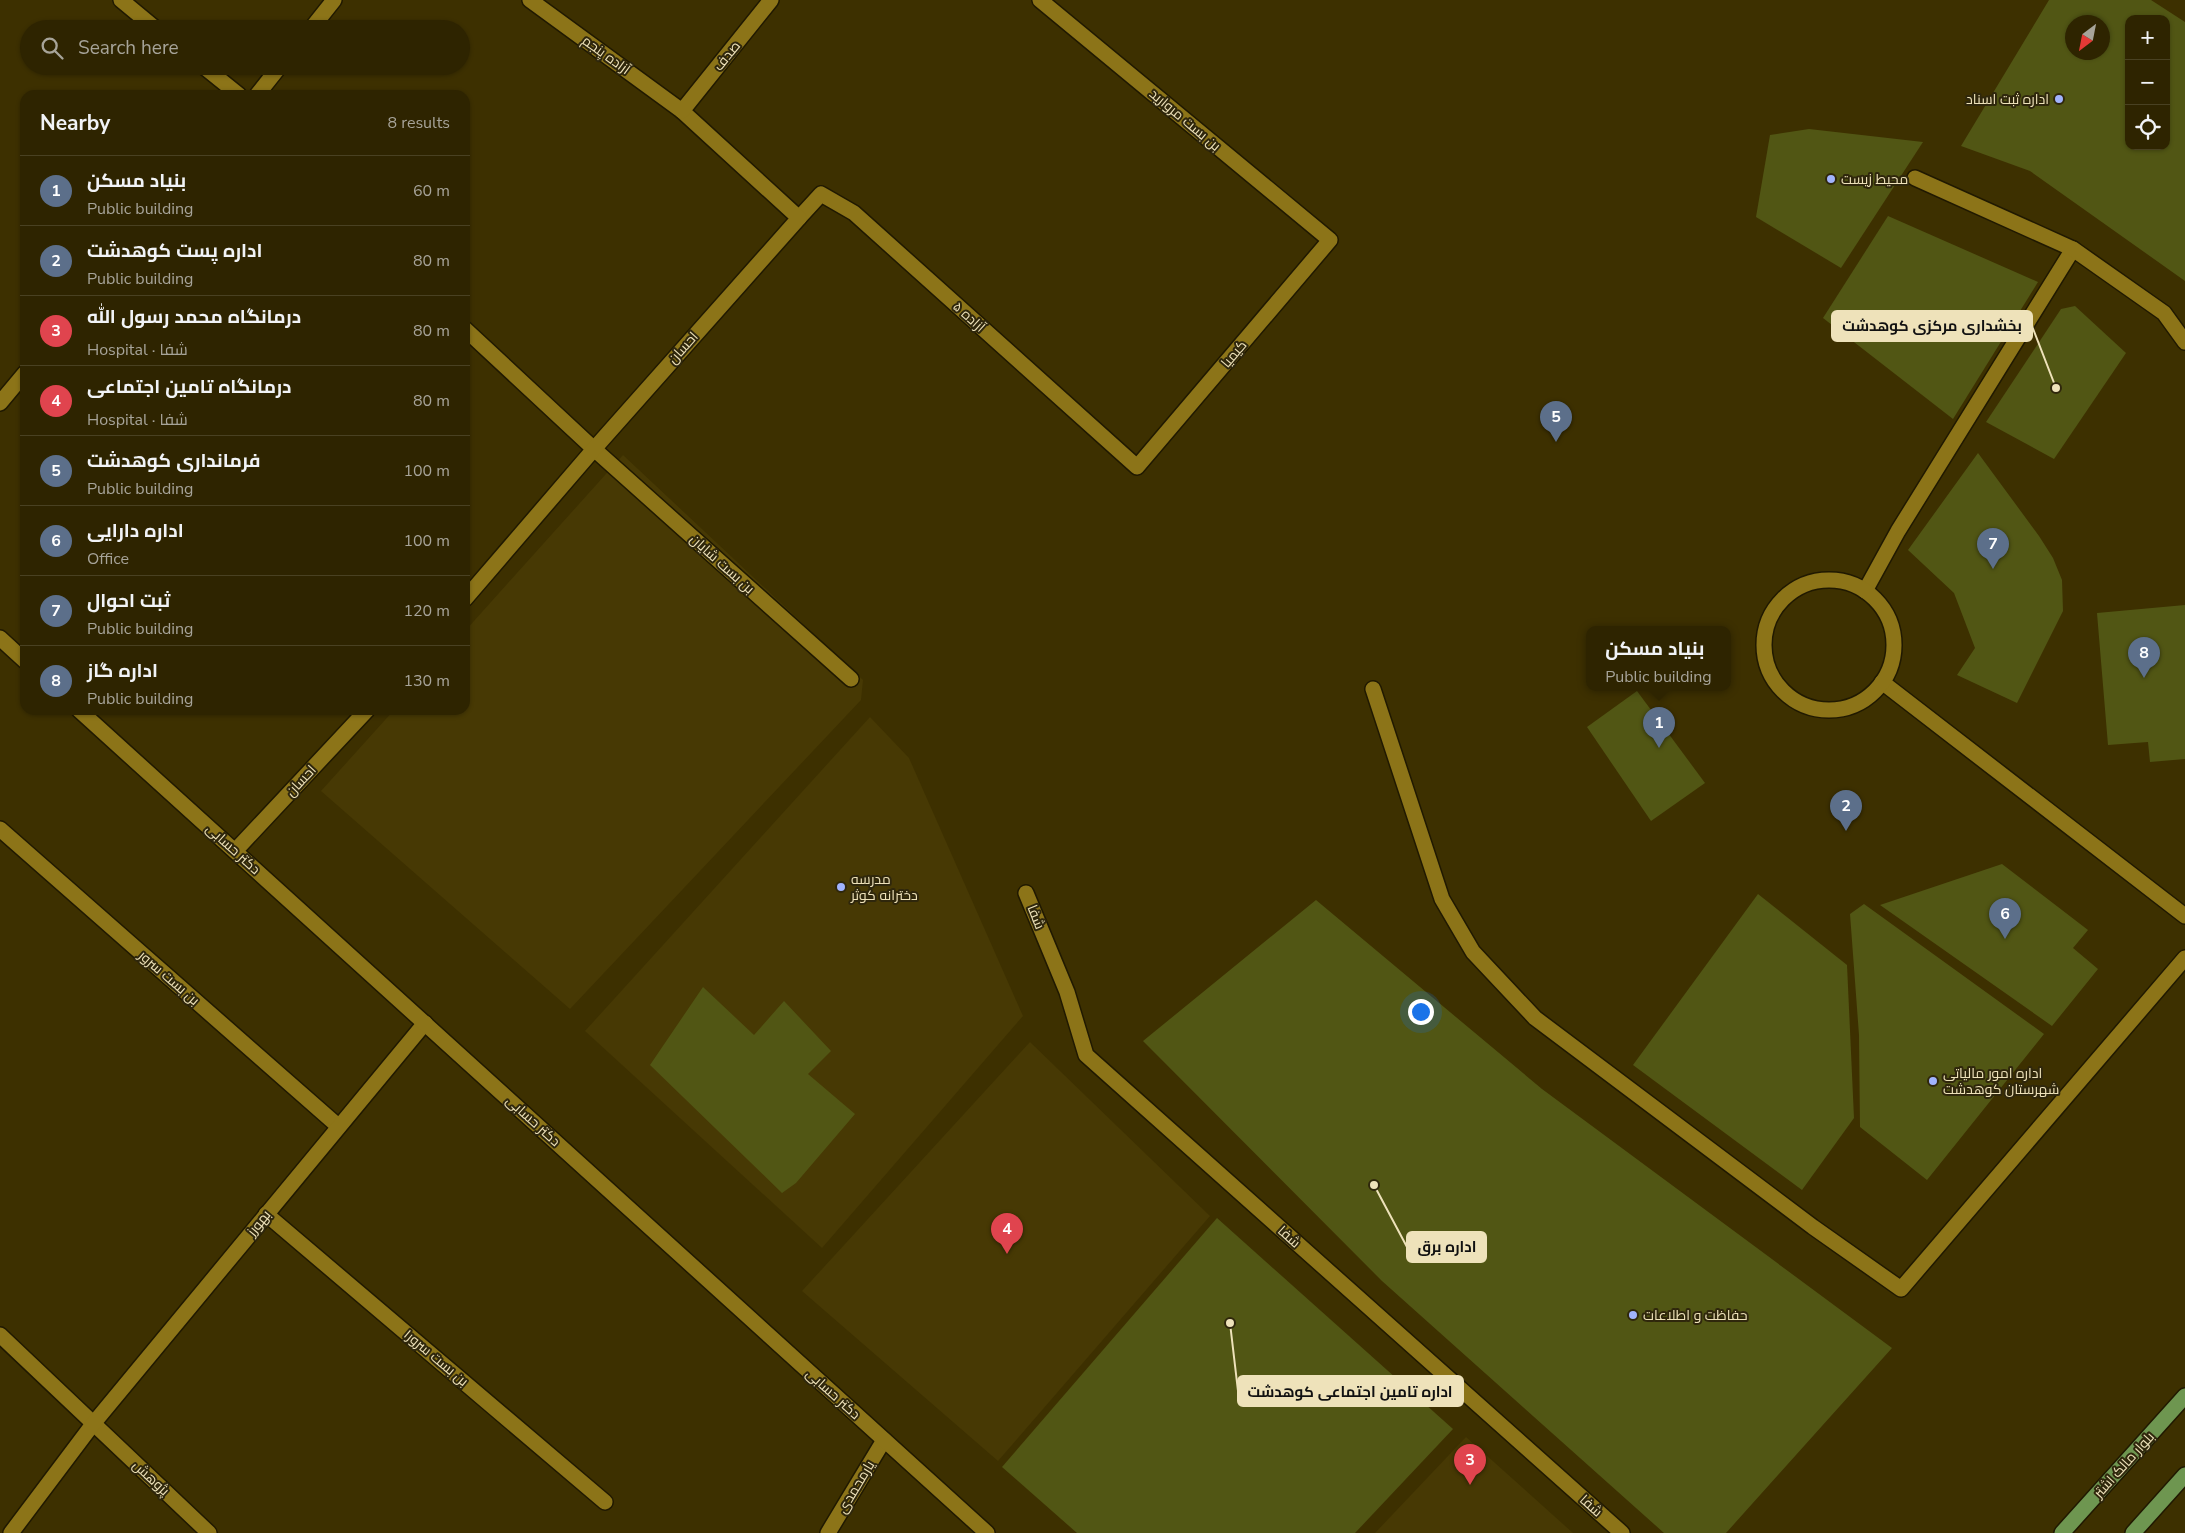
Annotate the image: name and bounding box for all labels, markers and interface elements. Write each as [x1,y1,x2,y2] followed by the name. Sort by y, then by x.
[2065,15,2110,60] north arrow
[2125,15,2170,150] map controls
[2125,15,2170,60] button: +
[20,20,470,75] search box
[578,31,634,79] street label: آزاده پنجم
[38,34,66,62] icon: search
[78,35,179,61] text: Search here
[709,37,745,75] street label: صدف
[2125,60,2170,105] button: −
[1145,85,1225,155] street label: بن بست مروارید
[1966,90,2049,109] place label: اداره ثبت اسناد
[2053,93,2065,105] marker: اداره ثبت اسناد
[2125,105,2170,150] button: locate
[40,109,110,137] text: Nearby
[388,112,450,134] text: 8 results
[87,168,186,194] text: بنیاد مسکن
[1841,170,1908,189] place label: محیط زیست
[1825,173,1837,185] marker: محیط زیست
[51,180,61,202] text: 1
[413,180,450,202] text: 60 m
[87,198,193,220] text: Public building
[87,238,262,264] text: اداره پست کوهدشت
[51,250,61,272] text: 2
[413,250,450,272] text: 80 m
[87,268,193,290] text: Public building
[949,297,989,337] street label: آزاده ۵
[87,304,301,330] text: درمانگاه محمد رسول الله
[1832,311,2032,341] callout: بخشداری مرکزی کوهدشت
[1842,316,2022,336] text: بخشداری مرکزی کوهدشت
[51,320,61,342] text: 3
[413,320,450,342] text: 80 m
[664,328,702,368] street label: احسان
[1217,336,1251,372] street label: کیمیا
[87,339,188,361] text: Hospital · شفا
[87,374,292,400] text: درمانگاه تامین اجتماعی
[51,390,61,412] text: 4
[413,390,450,412] text: 80 m
[1540,401,1572,442] pin: 5
[87,409,188,431] text: Hospital · شفا
[87,448,261,474] text: فرمانداری کوهدشت
[51,460,61,482] text: 5
[403,460,450,482] text: 100 m
[87,478,193,500] text: Public building
[87,518,184,544] text: اداره دارایی
[1977,528,2009,569] pin: 7
[51,530,61,552] text: 6
[403,530,450,552] text: 100 m
[686,530,758,598] street label: بن بست شایان
[87,548,129,570] text: Office
[87,588,170,614] text: ثبت احوال
[51,600,61,622] text: 7
[403,600,450,622] text: 120 m
[87,618,193,640] text: Public building
[1586,626,1731,691] popup
[1605,636,1704,662] text: بنیاد مسکن
[2128,637,2160,678] pin: 8
[87,658,158,684] text: اداره گاز
[1605,666,1712,688] text: Public building
[51,670,61,692] text: 8
[403,670,450,692] text: 130 m
[87,688,193,710] text: Public building
[1643,707,1675,748] pin: 1
[281,761,321,801] street label: احسان
[1830,790,1862,831] pin: 2
[202,819,264,879] street label: دکتر حسابی
[850,870,918,905] place label: مدرسه دخترانه کوثر
[835,881,847,893] marker: مدرسه دخترانه کوثر
[1989,898,2021,939] pin: 6
[1023,902,1049,932] street label: شفا
[134,946,203,1010] street label: بن بست سرور
[1408,999,1434,1025] your location
[1943,1064,2059,1099] place label: اداره امور مالیاتی شهرستان کوهدشت
[1927,1075,1939,1087] marker: اداره امور مالیاتی شهرستان کوهدشت
[502,1091,564,1151] street label: دکتر حسابی
[242,1206,275,1241] street label: بهورز
[991,1213,1023,1254] pin: 4
[1273,1222,1305,1252] street label: شفا
[1407,1232,1486,1262] callout: اداره برق
[1418,1237,1476,1257] text: اداره برق
[1643,1306,1748,1325] place label: حفاظت و اطلاعات
[1627,1309,1639,1321] marker: حفاظت و اطلاعات
[400,1325,472,1391] street label: بن بست سرور۱
[802,1364,864,1424] street label: دکتر حسابی
[1238,1376,1463,1406] callout: اداره تامین اجتماعی کوهدشت
[1247,1382,1453,1402] text: اداره تامین اجتماعی کوهدشت
[2089,1428,2159,1503] street label: بلوار مالک اشتر
[1454,1444,1486,1485] pin: 3
[128,1456,174,1500] street label: پژوهش
[833,1457,879,1517] street label: یارمحمدی
[1575,1491,1607,1521] street label: شفا

